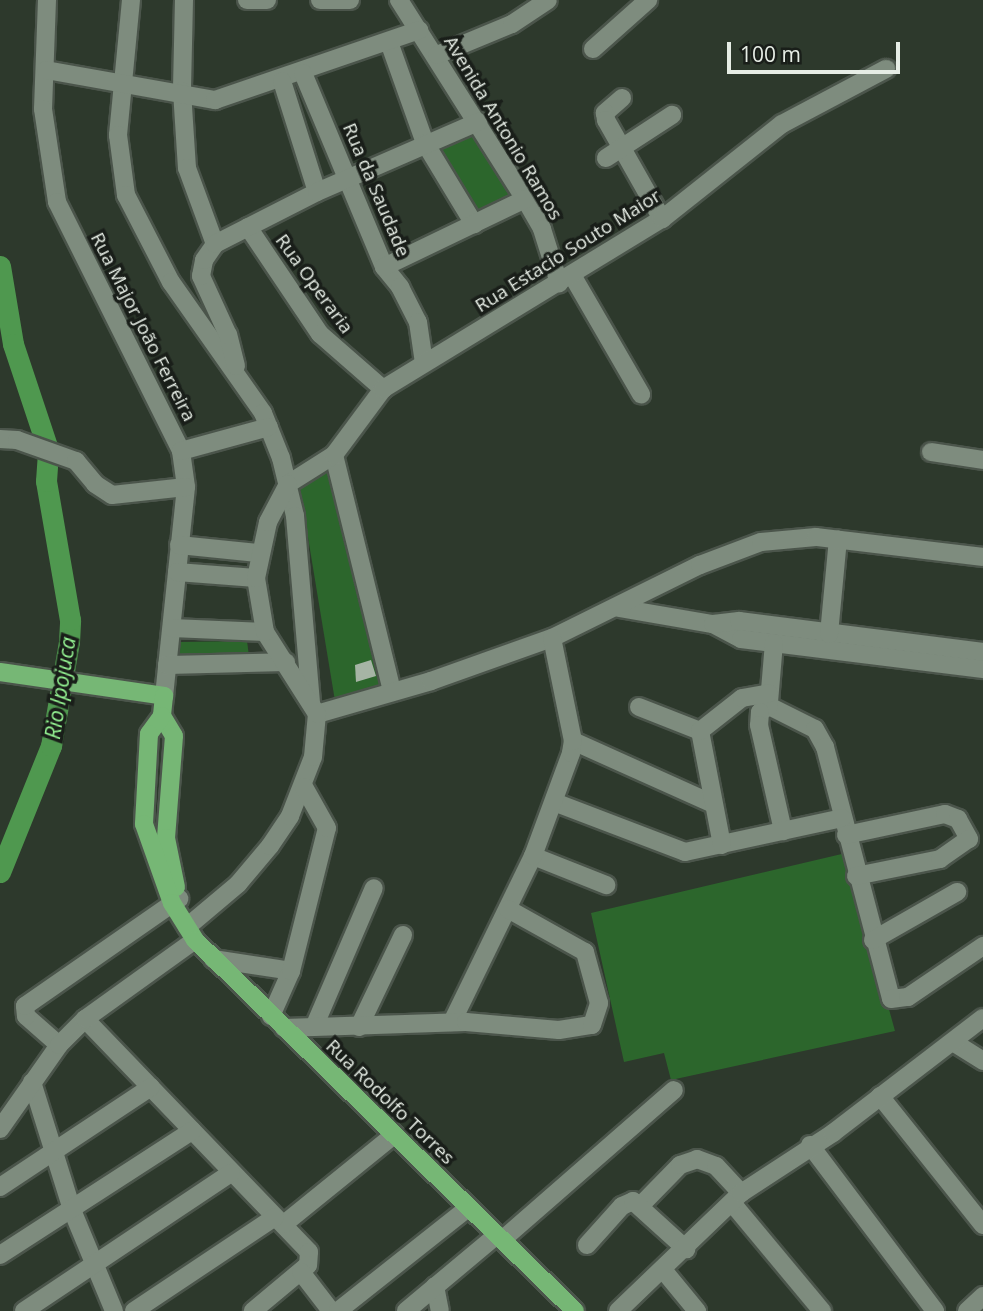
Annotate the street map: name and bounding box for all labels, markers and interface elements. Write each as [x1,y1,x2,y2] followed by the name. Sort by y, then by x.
[731,28,904,72] scale bar
[439,32,567,224] street label: Avenida Antonio Ramos
[740,40,801,68] text: 100 m
[338,120,414,260] street label: Rua da Saudade
[471,185,665,317] street label: Rua Estacio Souto Maior
[85,229,201,425] street label: Rua Major João Ferreira
[270,230,358,338] street label: Rua Operaria
[39,635,81,741] water label: Rio Ipojuca
[321,1035,459,1169] street label: Rua Rodolfo Torres

